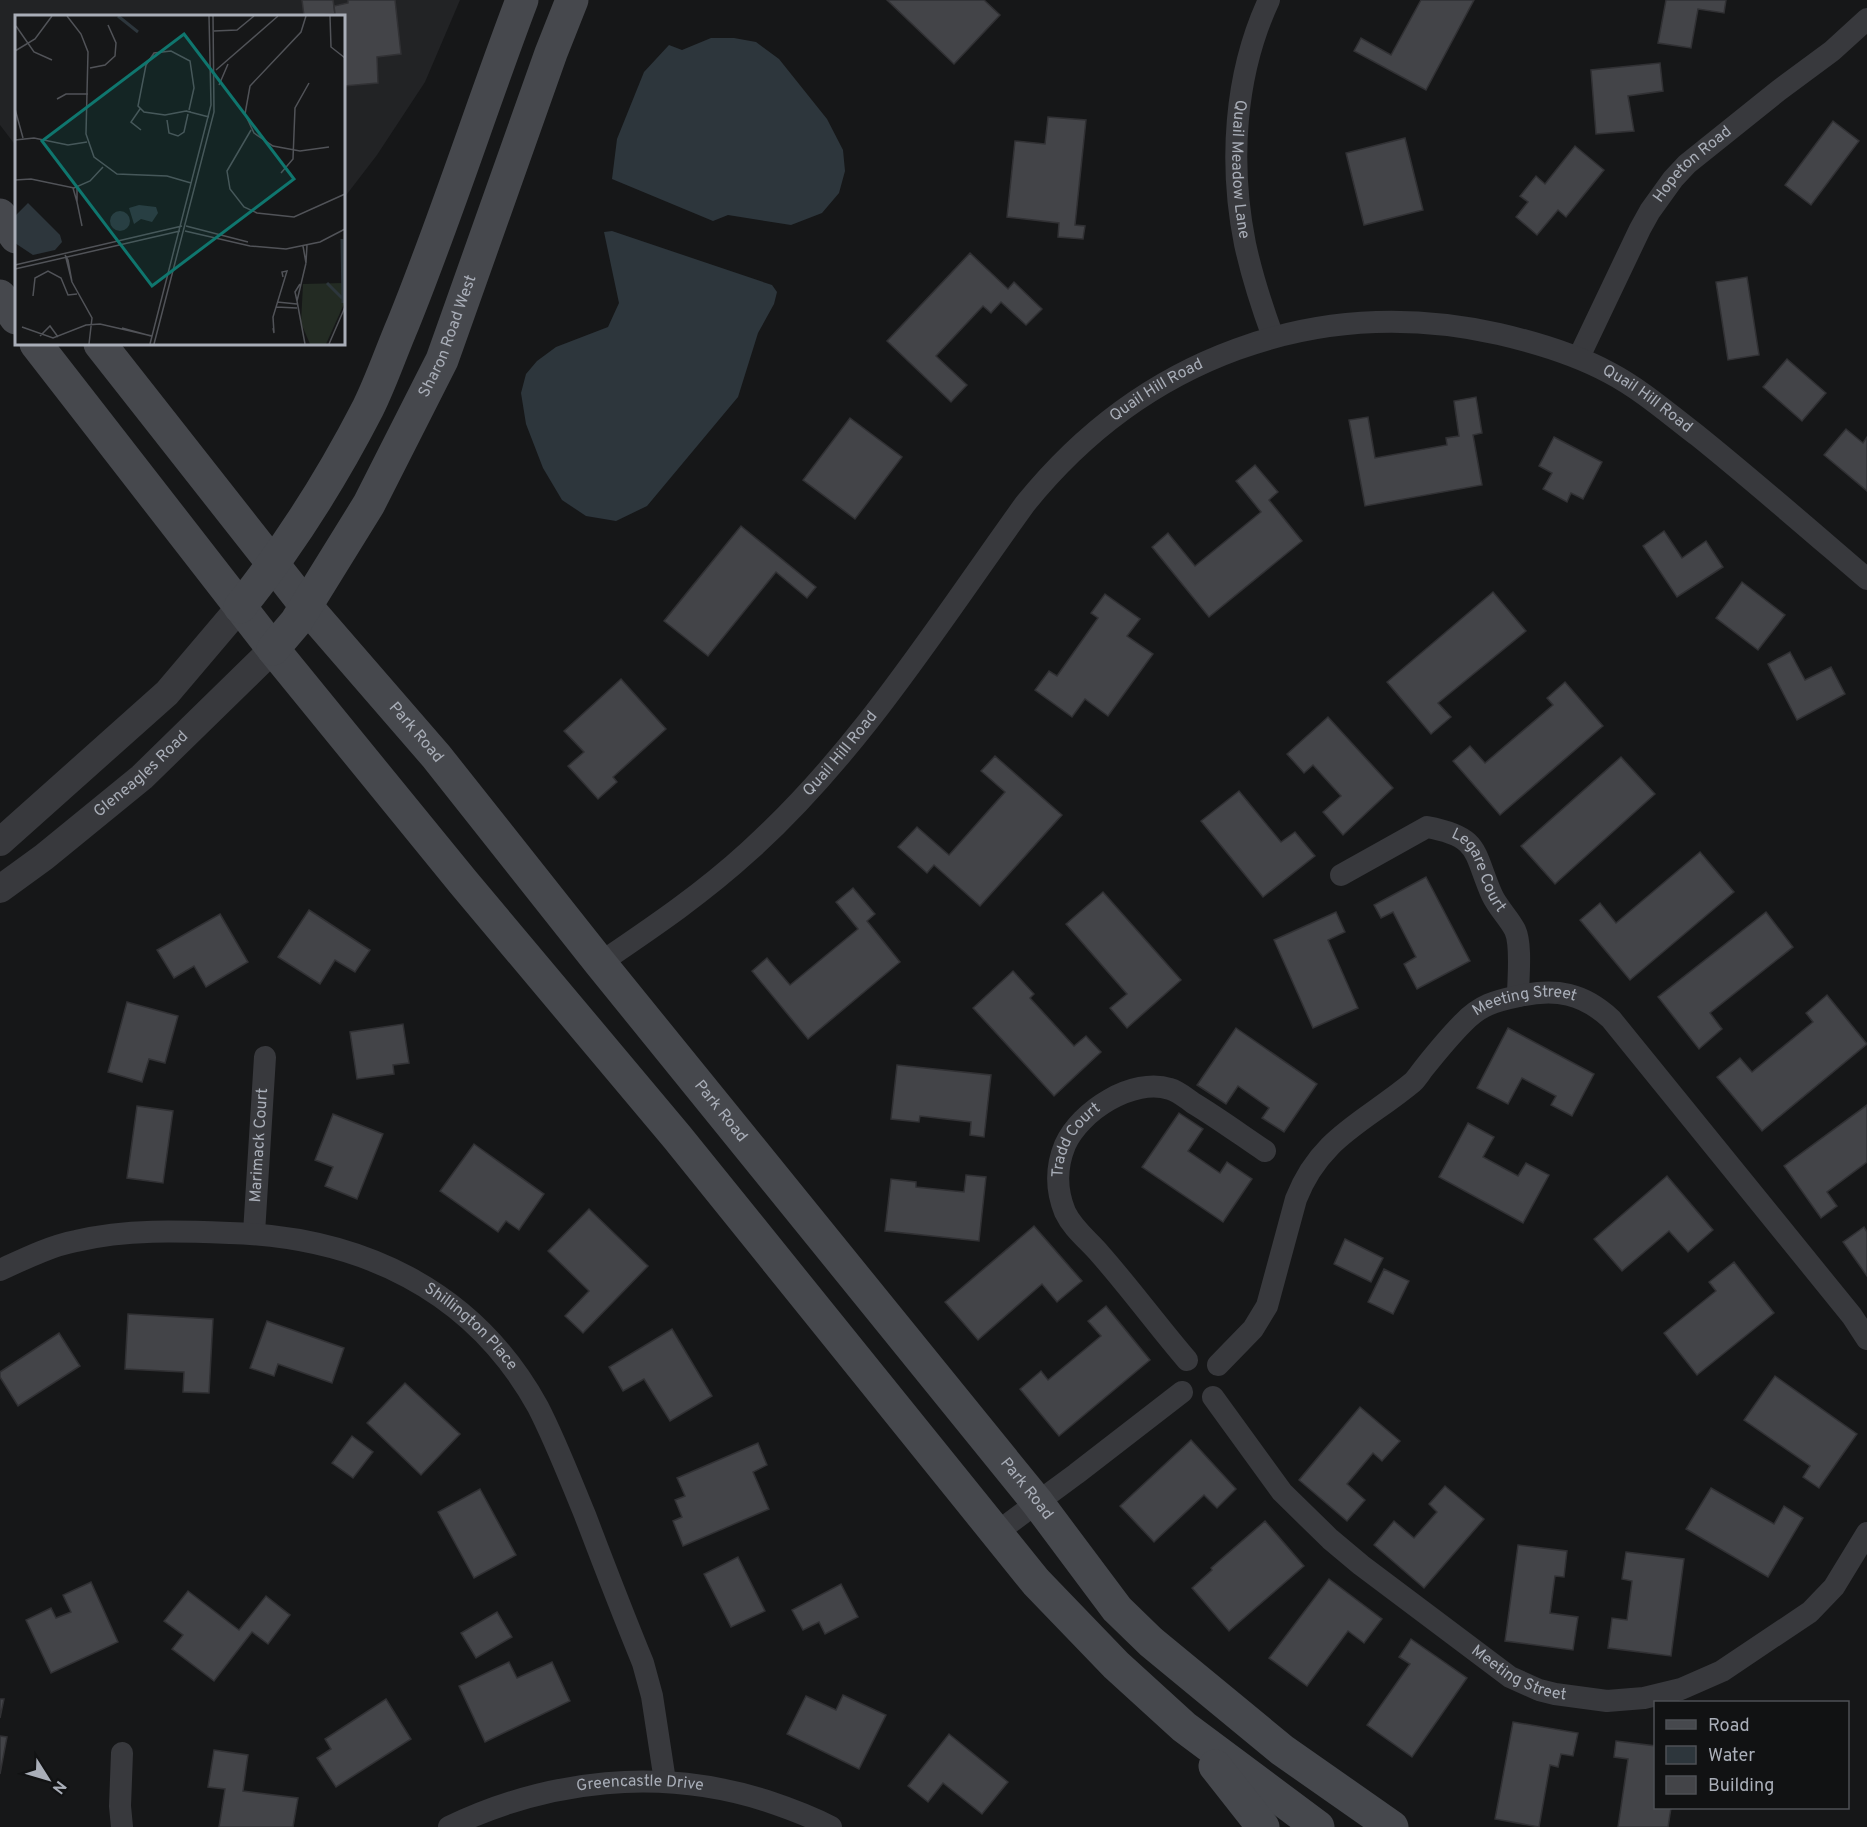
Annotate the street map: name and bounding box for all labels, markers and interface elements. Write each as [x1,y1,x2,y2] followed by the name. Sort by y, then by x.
[15,15,345,345] inset map
[1226,98,1254,241] street label: Quail Meadow Lane
[1649,122,1736,207] street label: Hopeton Road
[415,272,481,401] street label: Sharon Road West
[1106,355,1206,426] street label: Quail Hill Road
[1599,361,1696,438] street label: Quail Hill Road
[384,698,448,767] street label: Park Road
[799,707,882,801] street label: Quail Hill Road
[90,727,193,822] street label: Gleneagles Road
[1448,824,1510,917] street label: Legare Court
[1469,982,1579,1021] street label: Meeting Street
[689,1076,751,1146] street label: Park Road
[246,1087,273,1203] street label: Marimack Court
[1048,1098,1105,1178] street label: Tradd Court
[420,1279,522,1375] street label: Shillington Place
[995,1454,1057,1524] street label: Park Road
[1467,1641,1568,1705] street label: Meeting Street
[1654,1701,1849,1809] legend
[1708,1715,1750,1738] text: Road
[1708,1745,1755,1768] text: Water
[18,1749,78,1809] north arrow
[575,1772,705,1797] street label: Greencastle Drive
[1708,1775,1774,1798] text: Building
[47,1776,70,1797] text: N

